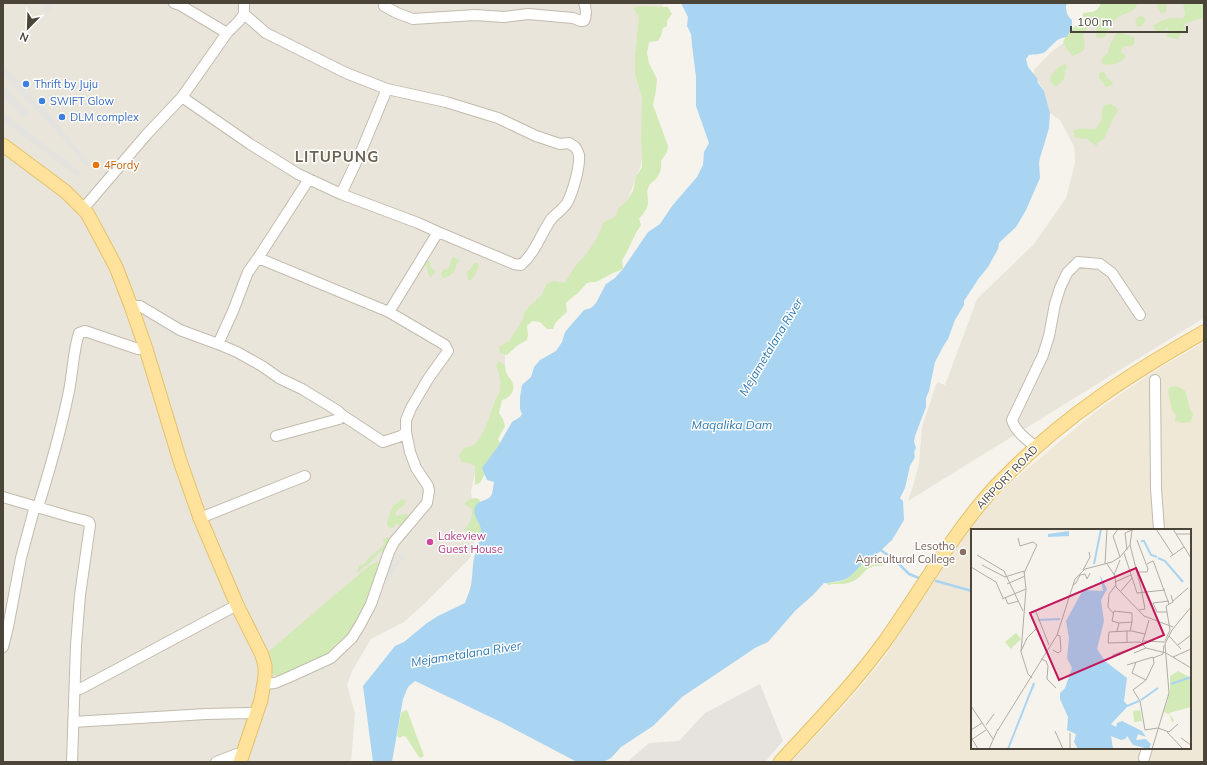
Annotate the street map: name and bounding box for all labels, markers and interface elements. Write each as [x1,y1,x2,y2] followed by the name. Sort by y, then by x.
[8,8,48,48] north arrow
[1071,8,1187,34] scale bar
[1077,14,1112,29] text: 100 m
[18,29,31,45] text: N
[34,77,98,91] place label: Thrift by Juju
[21,79,31,89] marker: Thrift by Juju
[50,94,114,108] place label: SWIFT Glow
[37,96,47,106] marker: SWIFT Glow
[70,110,139,124] place label: DLM complex
[57,112,67,122] marker: DLM complex
[295,147,379,166] district label: LITUPUNG
[104,158,139,172] place label: 4Fordy
[91,160,101,170] marker: 4Fordy
[736,295,806,398] water label: Mejametalana River
[692,417,772,432] water label: Maqalika Dam
[973,442,1041,512] street label: AIRPORT ROAD
[438,529,503,556] place label: Lakeview Guest House
[971,529,1191,749] inset map
[425,537,435,547] marker: Lakeview Guest House
[856,539,955,566] place label: Lesotho Agricultural College
[958,547,968,557] marker: Lesotho Agricultural College
[410,637,523,670] water label: Mejametalana River

